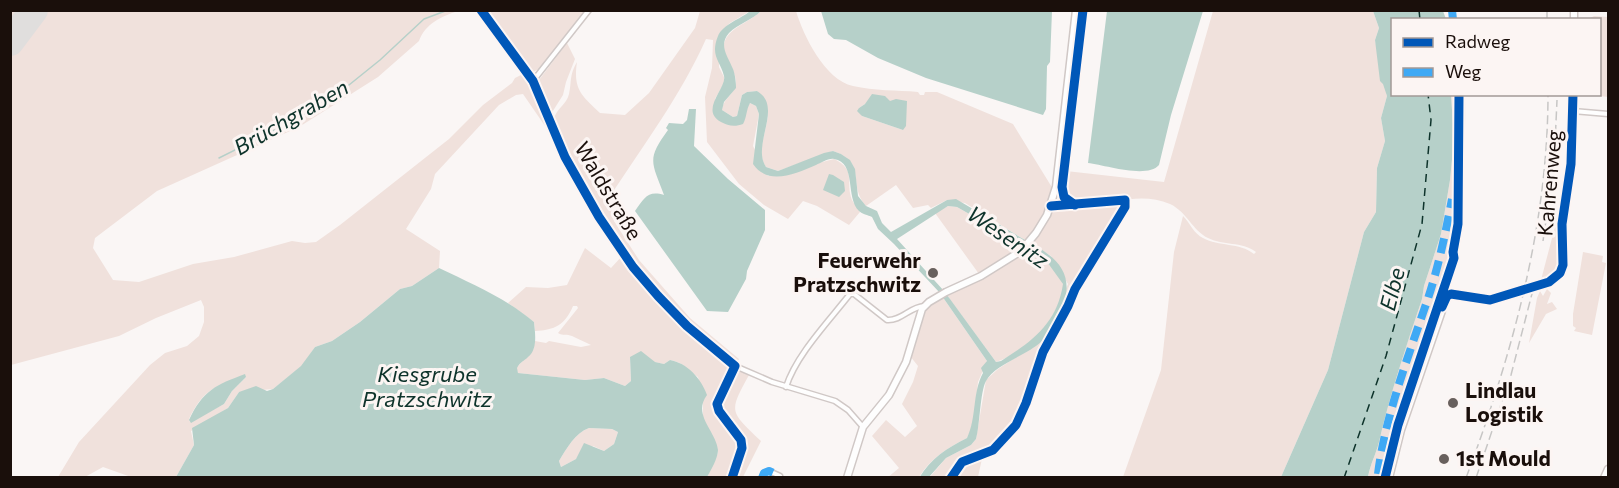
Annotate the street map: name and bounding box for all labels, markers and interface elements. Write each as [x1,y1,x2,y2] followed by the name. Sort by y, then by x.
[1391,18,1601,96] legend
[1445,30,1510,52] text: Radweg
[1445,60,1482,82] text: Weg
[229,73,353,160] water label: Brüchgraben
[1531,129,1566,237] street label: Kahrenweg
[570,137,648,244] street label: Waldstraße
[962,200,1054,274] water label: Wesenitz
[793,247,921,296] place label: Feuerwehr Pratzschwitz
[1373,264,1410,313] water label: Elbe
[926,266,940,280] marker: Feuerwehr Pratzschwitz
[362,360,492,412] water label: Kiesgrube Pratzschwitz
[1465,377,1544,426] place label: Lindlau Logistik
[1446,396,1460,410] marker: Lindlau Logistik
[1456,445,1551,470] place label: 1st Mould
[1437,452,1451,466] marker: 1st Mould

